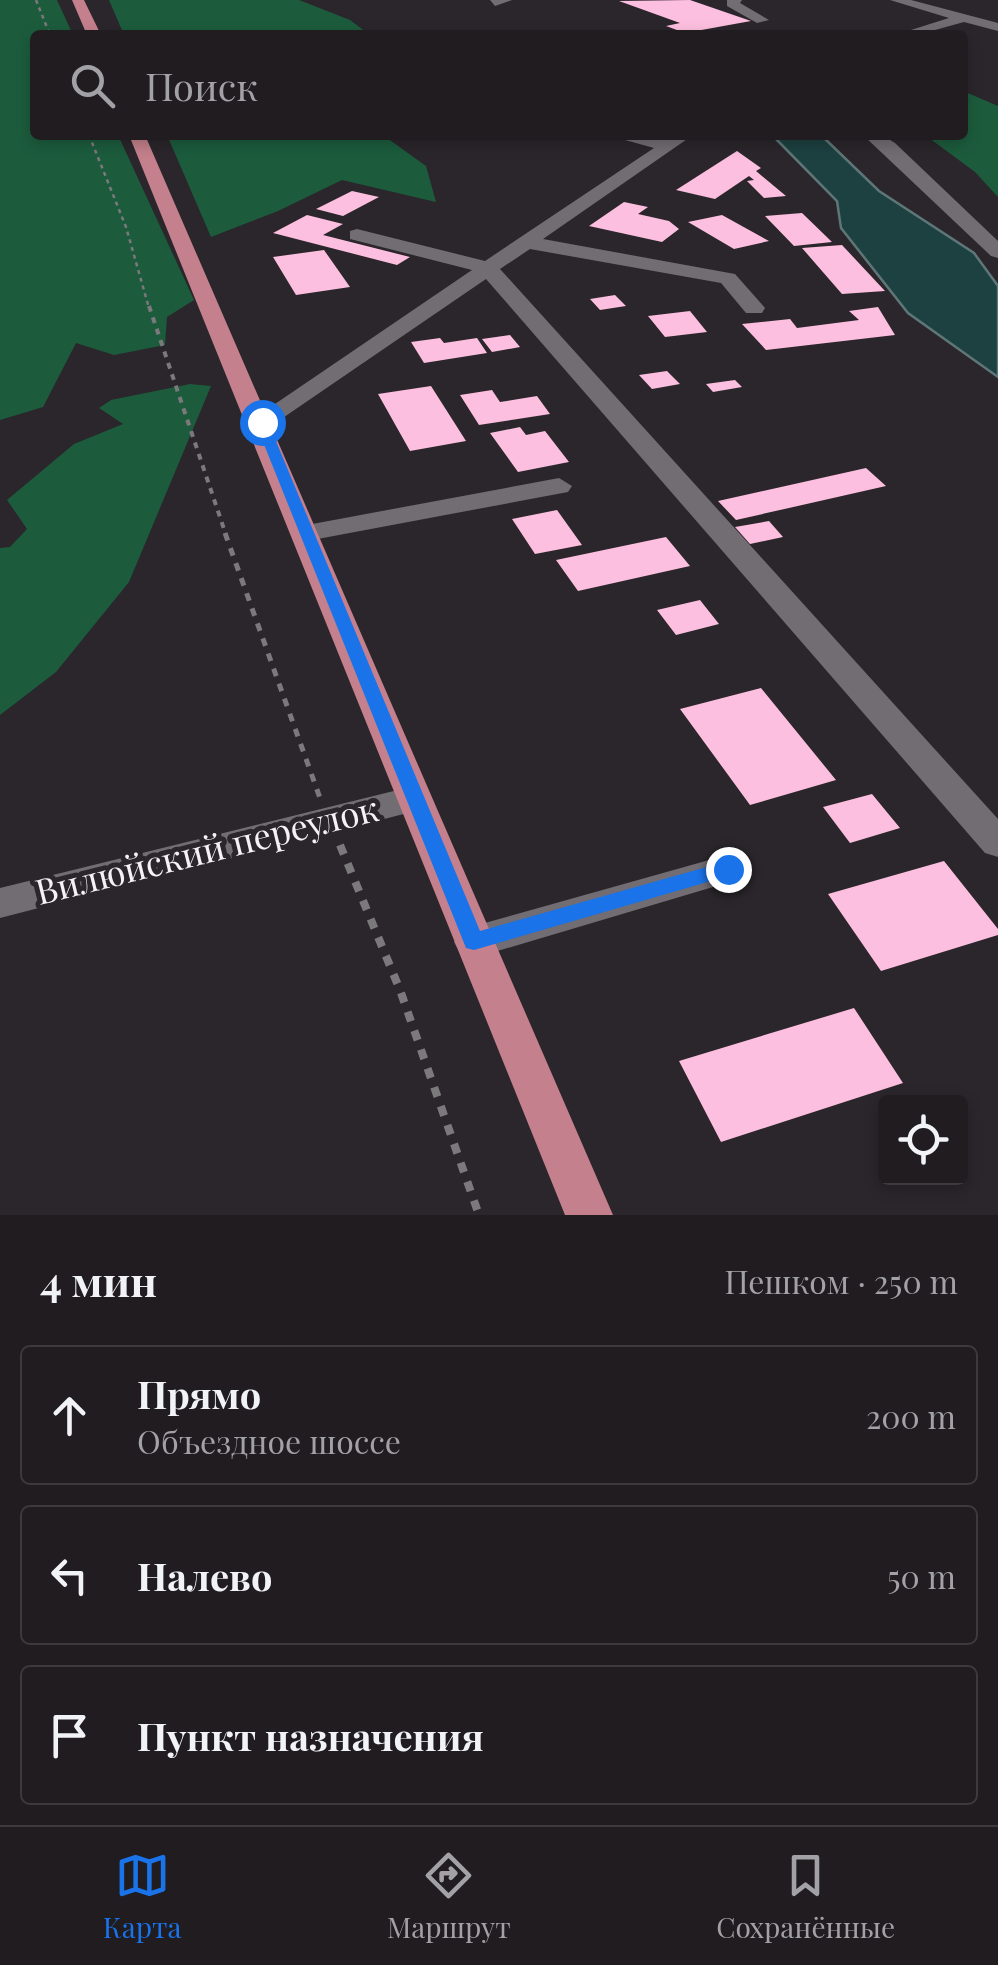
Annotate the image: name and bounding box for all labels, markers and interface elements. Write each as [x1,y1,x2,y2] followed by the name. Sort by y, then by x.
[30,30,968,140] search box
[65,58,120,113] icon: search
[145,60,258,111] text: Поиск
[240,400,286,446] route start
[30,783,383,914] street label: Вилюйский переулок
[706,847,752,893] route end
[878,1095,968,1185] map controls
[878,1095,968,1185] button: locate
[40,1252,157,1308] text: 4 мин
[724,1259,958,1302] text: Пешком · 250 m
[137,1368,261,1419] text: Прямо
[42,1388,97,1443] icon: ahead
[866,1394,956,1437] text: 200 m
[137,1419,401,1462] text: Объездное шоссе
[42,1548,97,1603] icon: left
[137,1550,272,1601] text: Налево
[887,1554,956,1597] text: 50 m
[42,1708,97,1763] icon: arrive
[137,1710,484,1761] text: Пункт назначения
[103,1848,181,1945] tab: Карта
[387,1848,511,1945] tab: Маршрут
[716,1848,895,1945] tab: Сохранённые

